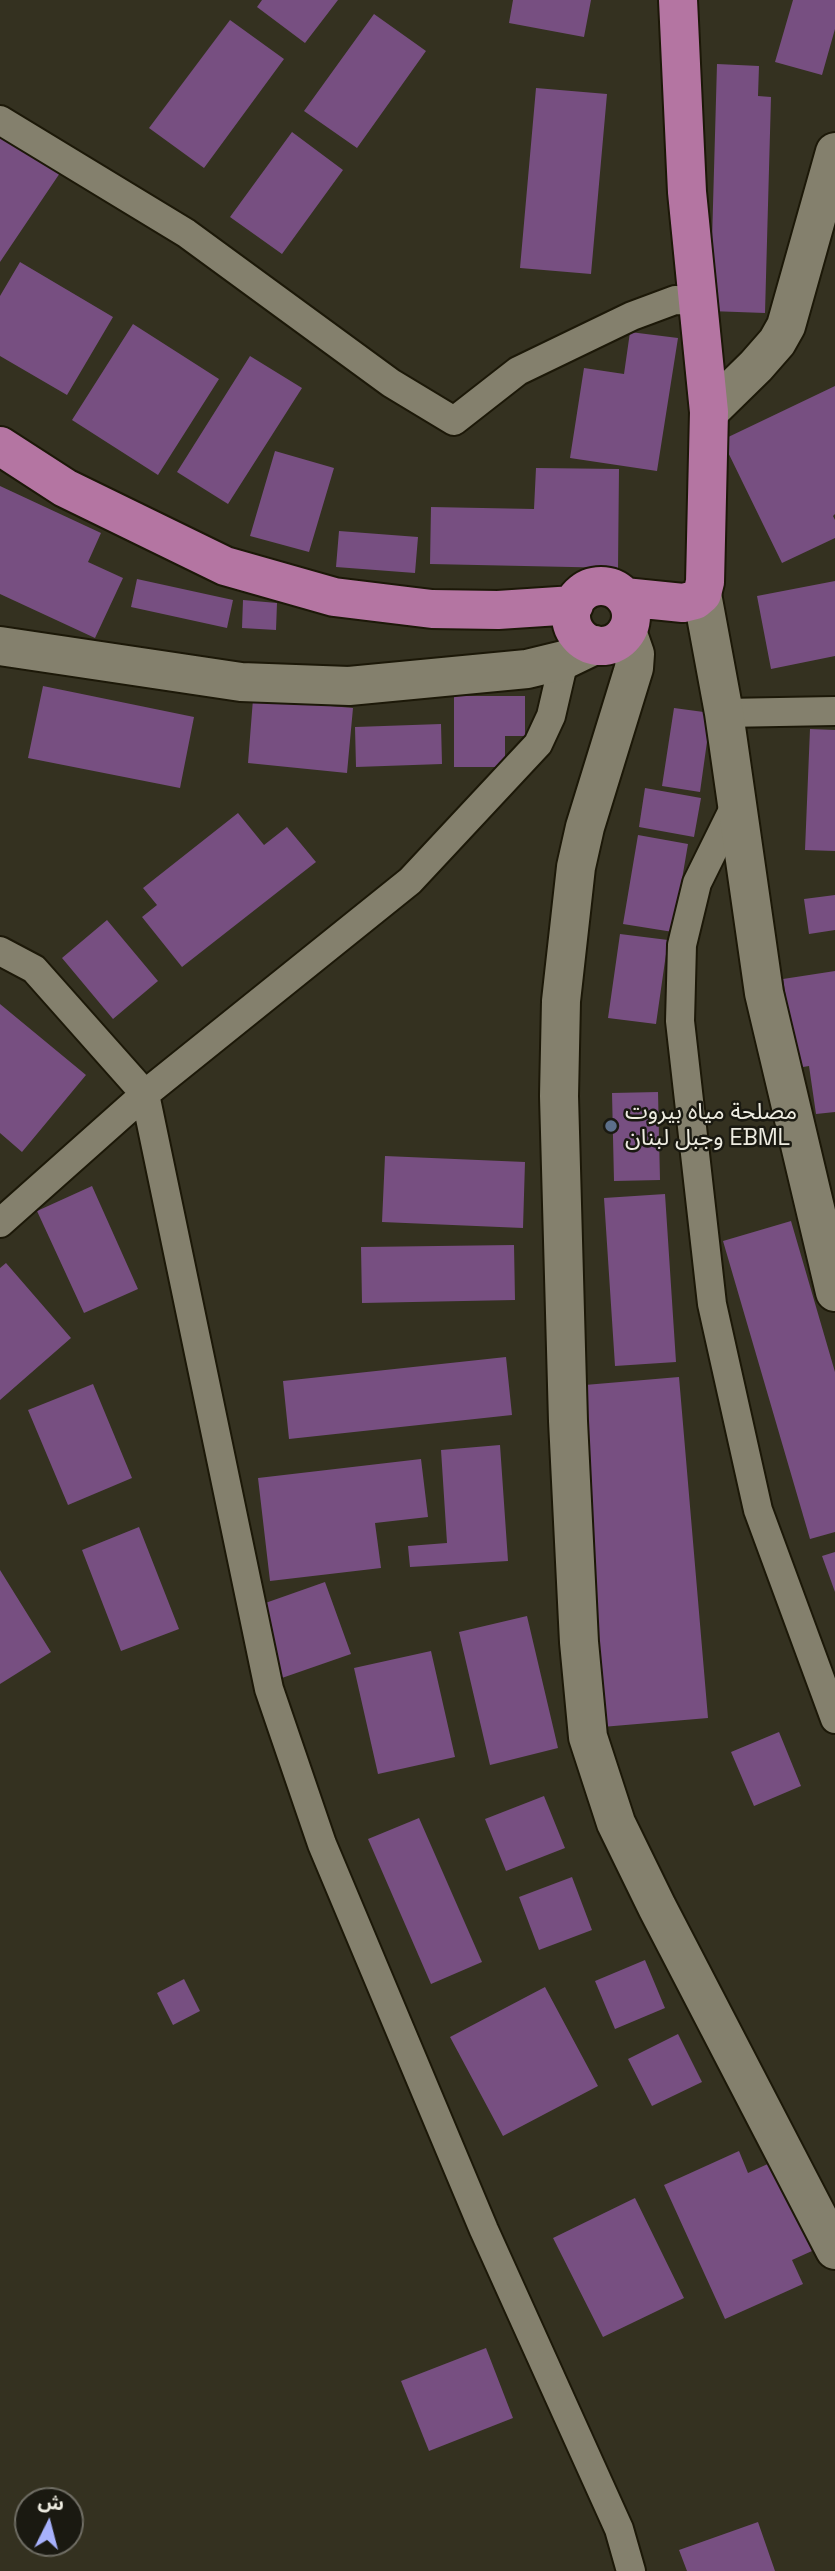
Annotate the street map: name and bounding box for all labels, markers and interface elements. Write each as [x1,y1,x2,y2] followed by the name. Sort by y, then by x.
[625,1099,797,1153] place label: مصلحة مياه بيروت وجبل لبنان EBML
[603,1118,619,1134] marker: مصلحة مياه بيروت وجبل لبنان EBML
[14,2487,84,2557] north arrow
[37,2489,65,2516] text: ش

